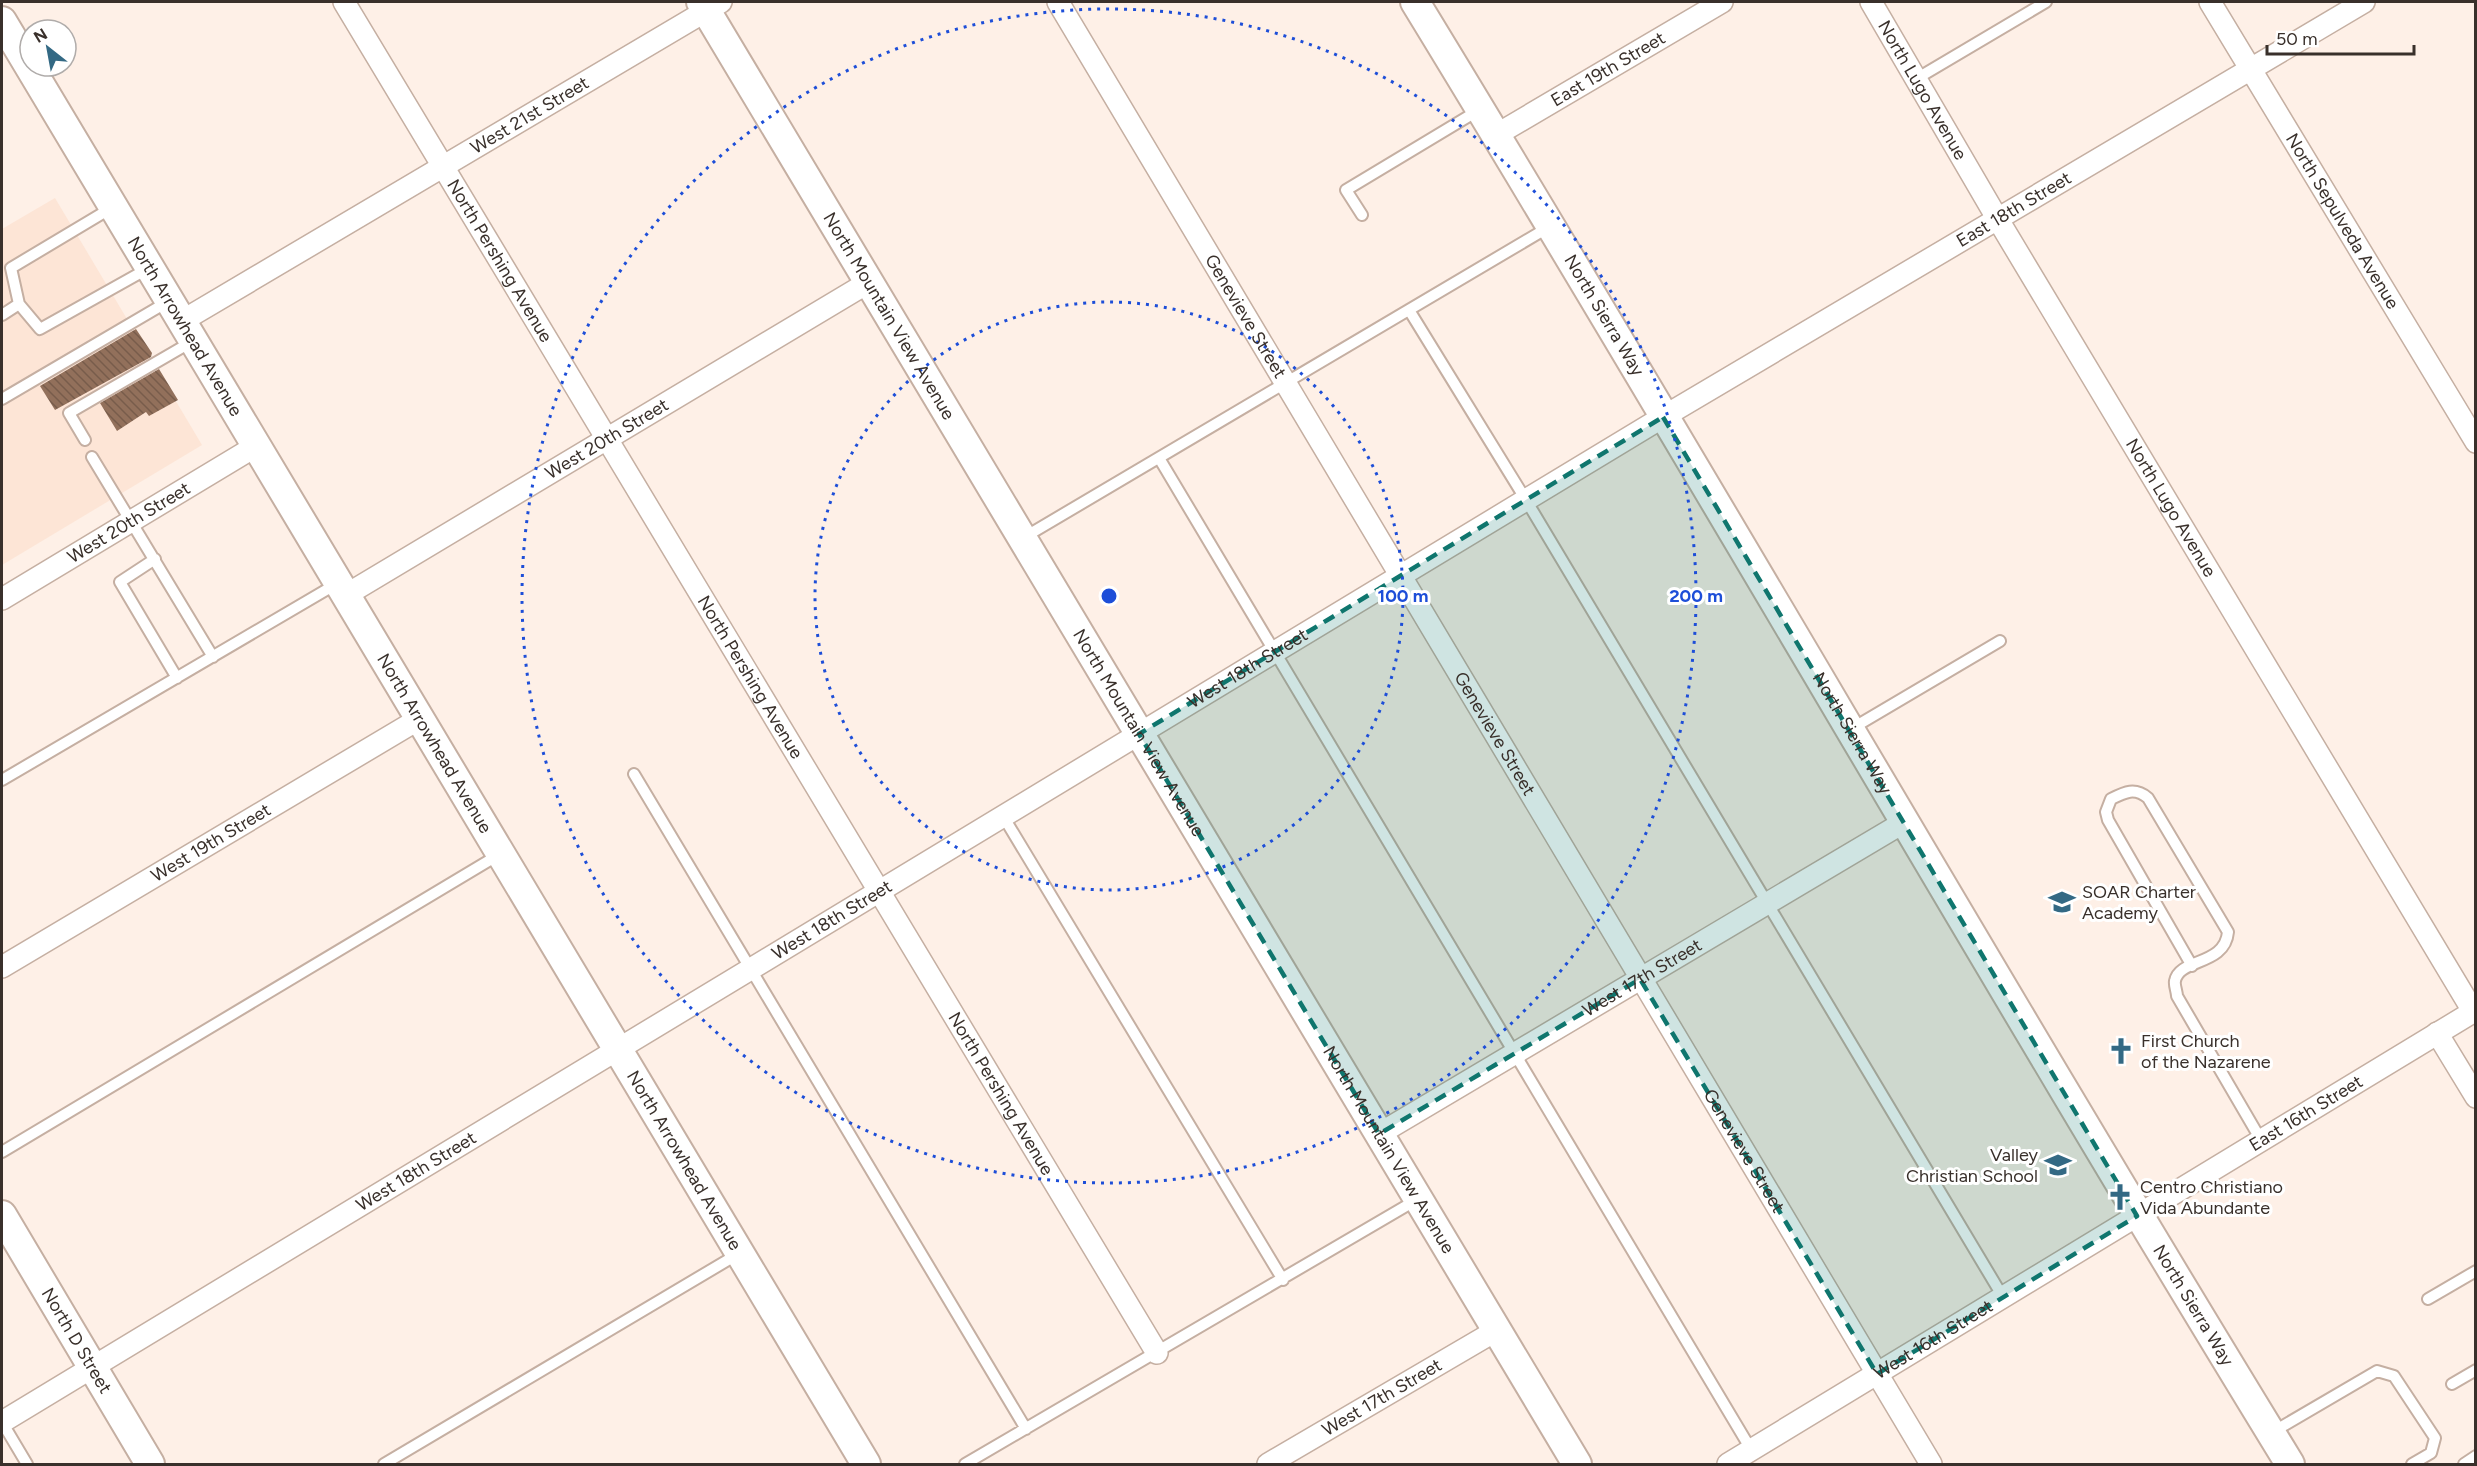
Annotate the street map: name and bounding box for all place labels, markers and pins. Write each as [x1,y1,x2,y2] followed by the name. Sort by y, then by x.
[1099,586,1119,606] centre of rings
[2082,881,2196,924] place label: SOAR Charter Academy
[2047,887,2077,917] school or university icon: SOAR Charter Academy
[2141,1030,2271,1073] place label: First Church of the Nazarene
[2106,1036,2136,1066] church icon: First Church of the Nazarene
[1906,1144,2039,1187] place label: Valley Christian School
[2043,1150,2073,1180] school or university icon: Valley Christian School
[2140,1176,2283,1219] place label: Centro Christiano Vida Abundante
[2105,1182,2135,1212] church icon: Centro Christiano Vida Abundante

